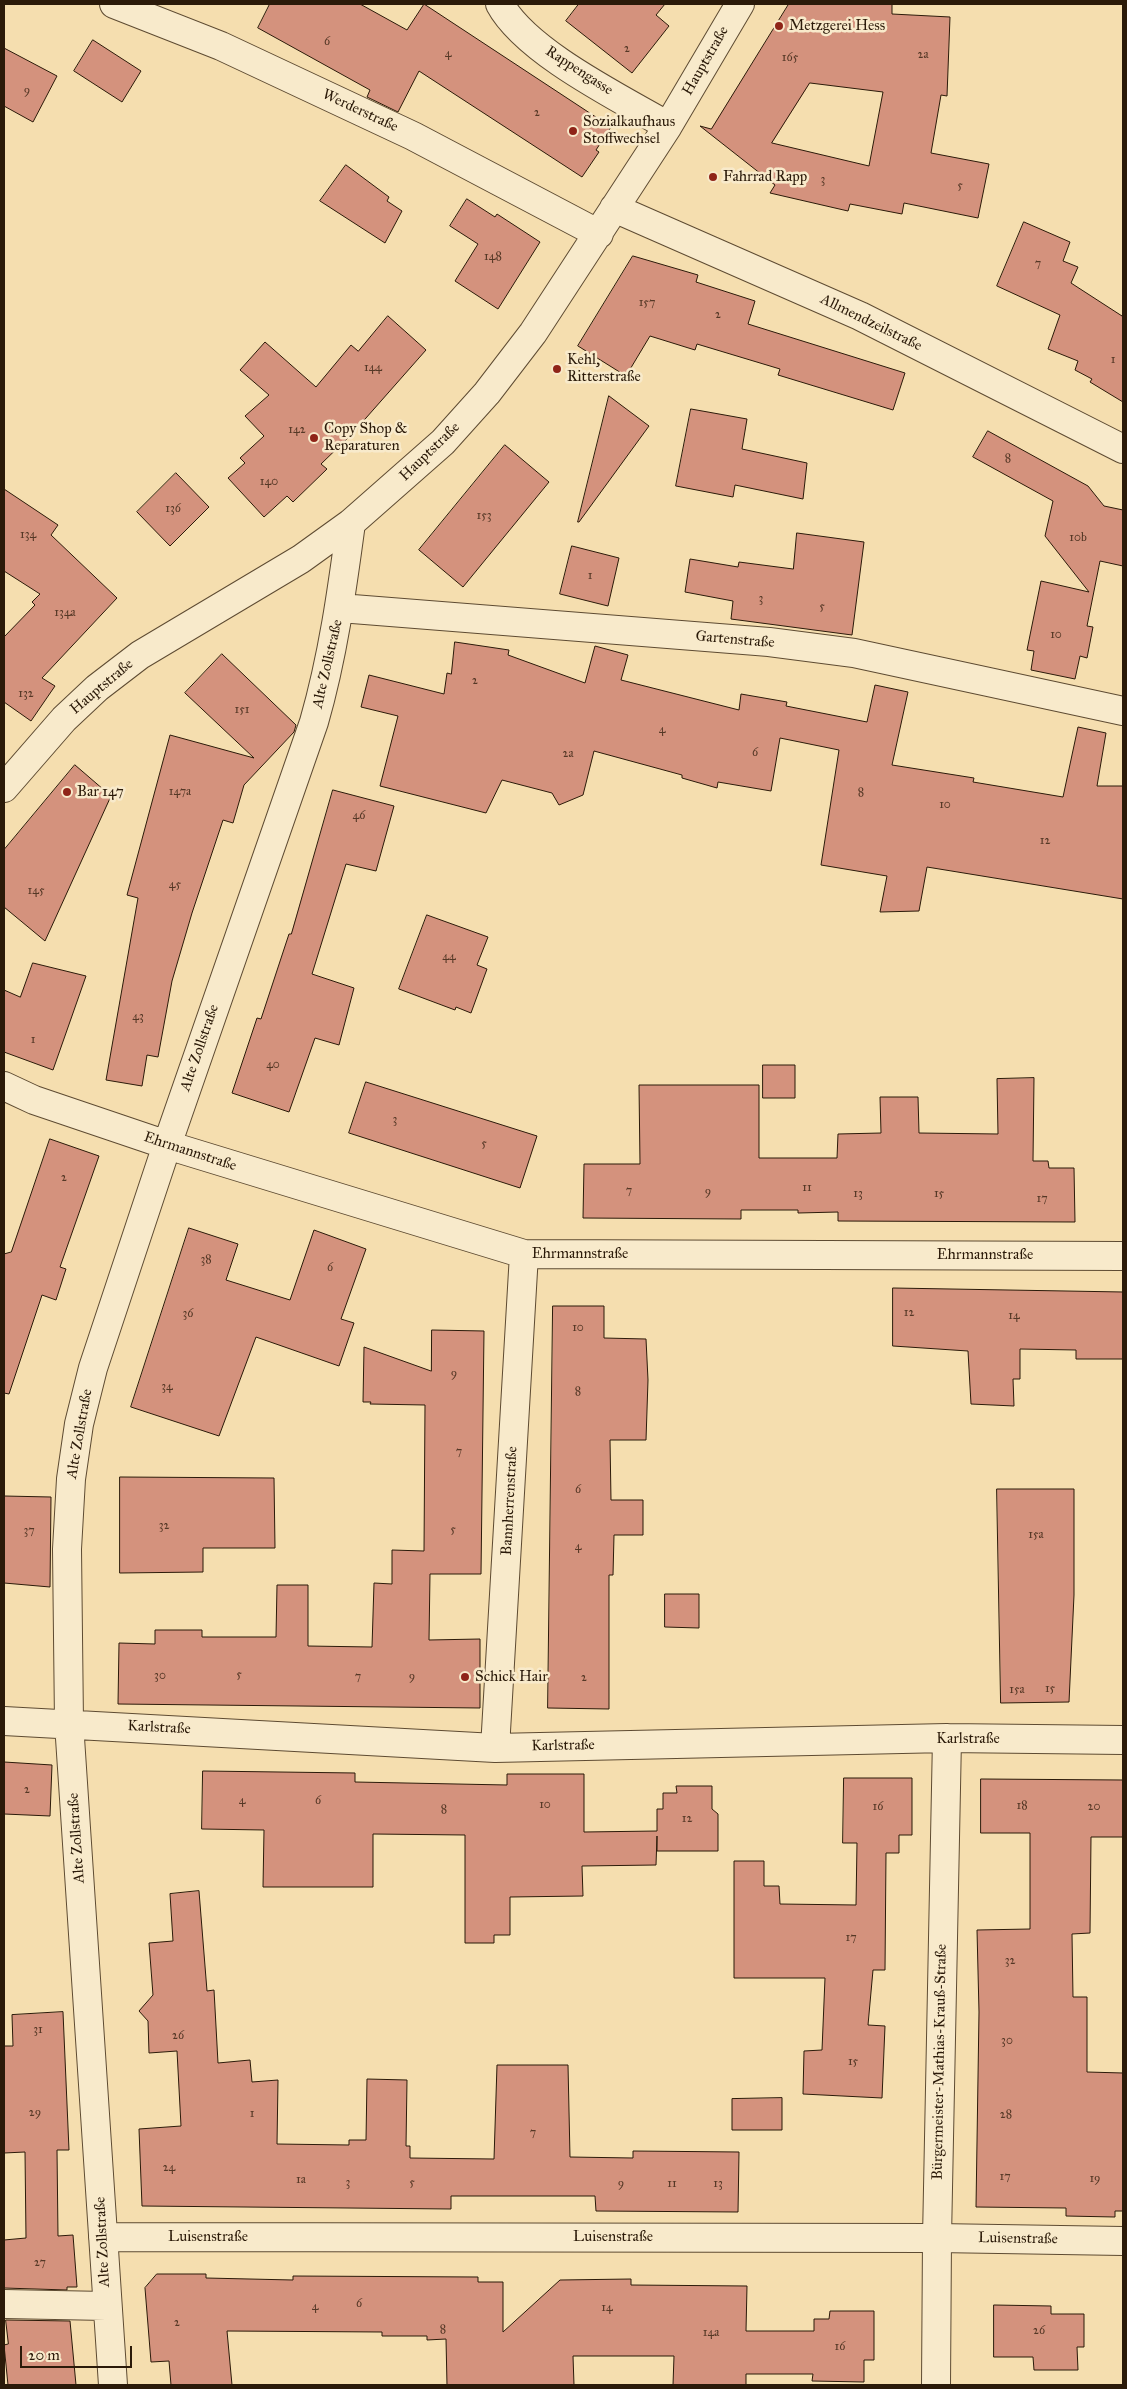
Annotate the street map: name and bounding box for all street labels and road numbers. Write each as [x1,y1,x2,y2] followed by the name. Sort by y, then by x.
[679,23,733,99] street label: Hauptstraße
[542,43,616,99] street label: Rappengasse
[319,86,401,136] street label: Werderstraße
[817,291,925,355] street label: Allmendzeilstraße
[396,419,464,485] street label: Hauptstraße
[309,618,347,710] street label: Alte Zollstraße
[695,628,775,652] street label: Gartenstraße
[67,655,137,719] street label: Hauptstraße
[177,1002,223,1094] street label: Alte Zollstraße
[141,1129,239,1175] street label: Ehrmannstraße
[532,1245,628,1263] street label: Ehrmannstraße
[937,1246,1033,1264] street label: Ehrmannstraße
[63,1388,97,1480] street label: Alte Zollstraße
[498,1446,522,1556] street label: Bannherrenstraße
[127,1717,191,1739] street label: Karlstraße
[936,1730,1000,1748] street label: Karlstraße
[531,1736,595,1756] street label: Karlstraße
[65,1792,89,1884] street label: Alte Zollstraße
[929,1944,951,2180] street label: Bürgermeister-Mathias-Krauß-Straße
[92,2196,114,2288] street label: Alte Zollstraße
[168,2228,248,2246] street label: Luisenstraße
[573,2228,653,2246] street label: Luisenstraße
[978,2229,1058,2249] street label: Luisenstraße

